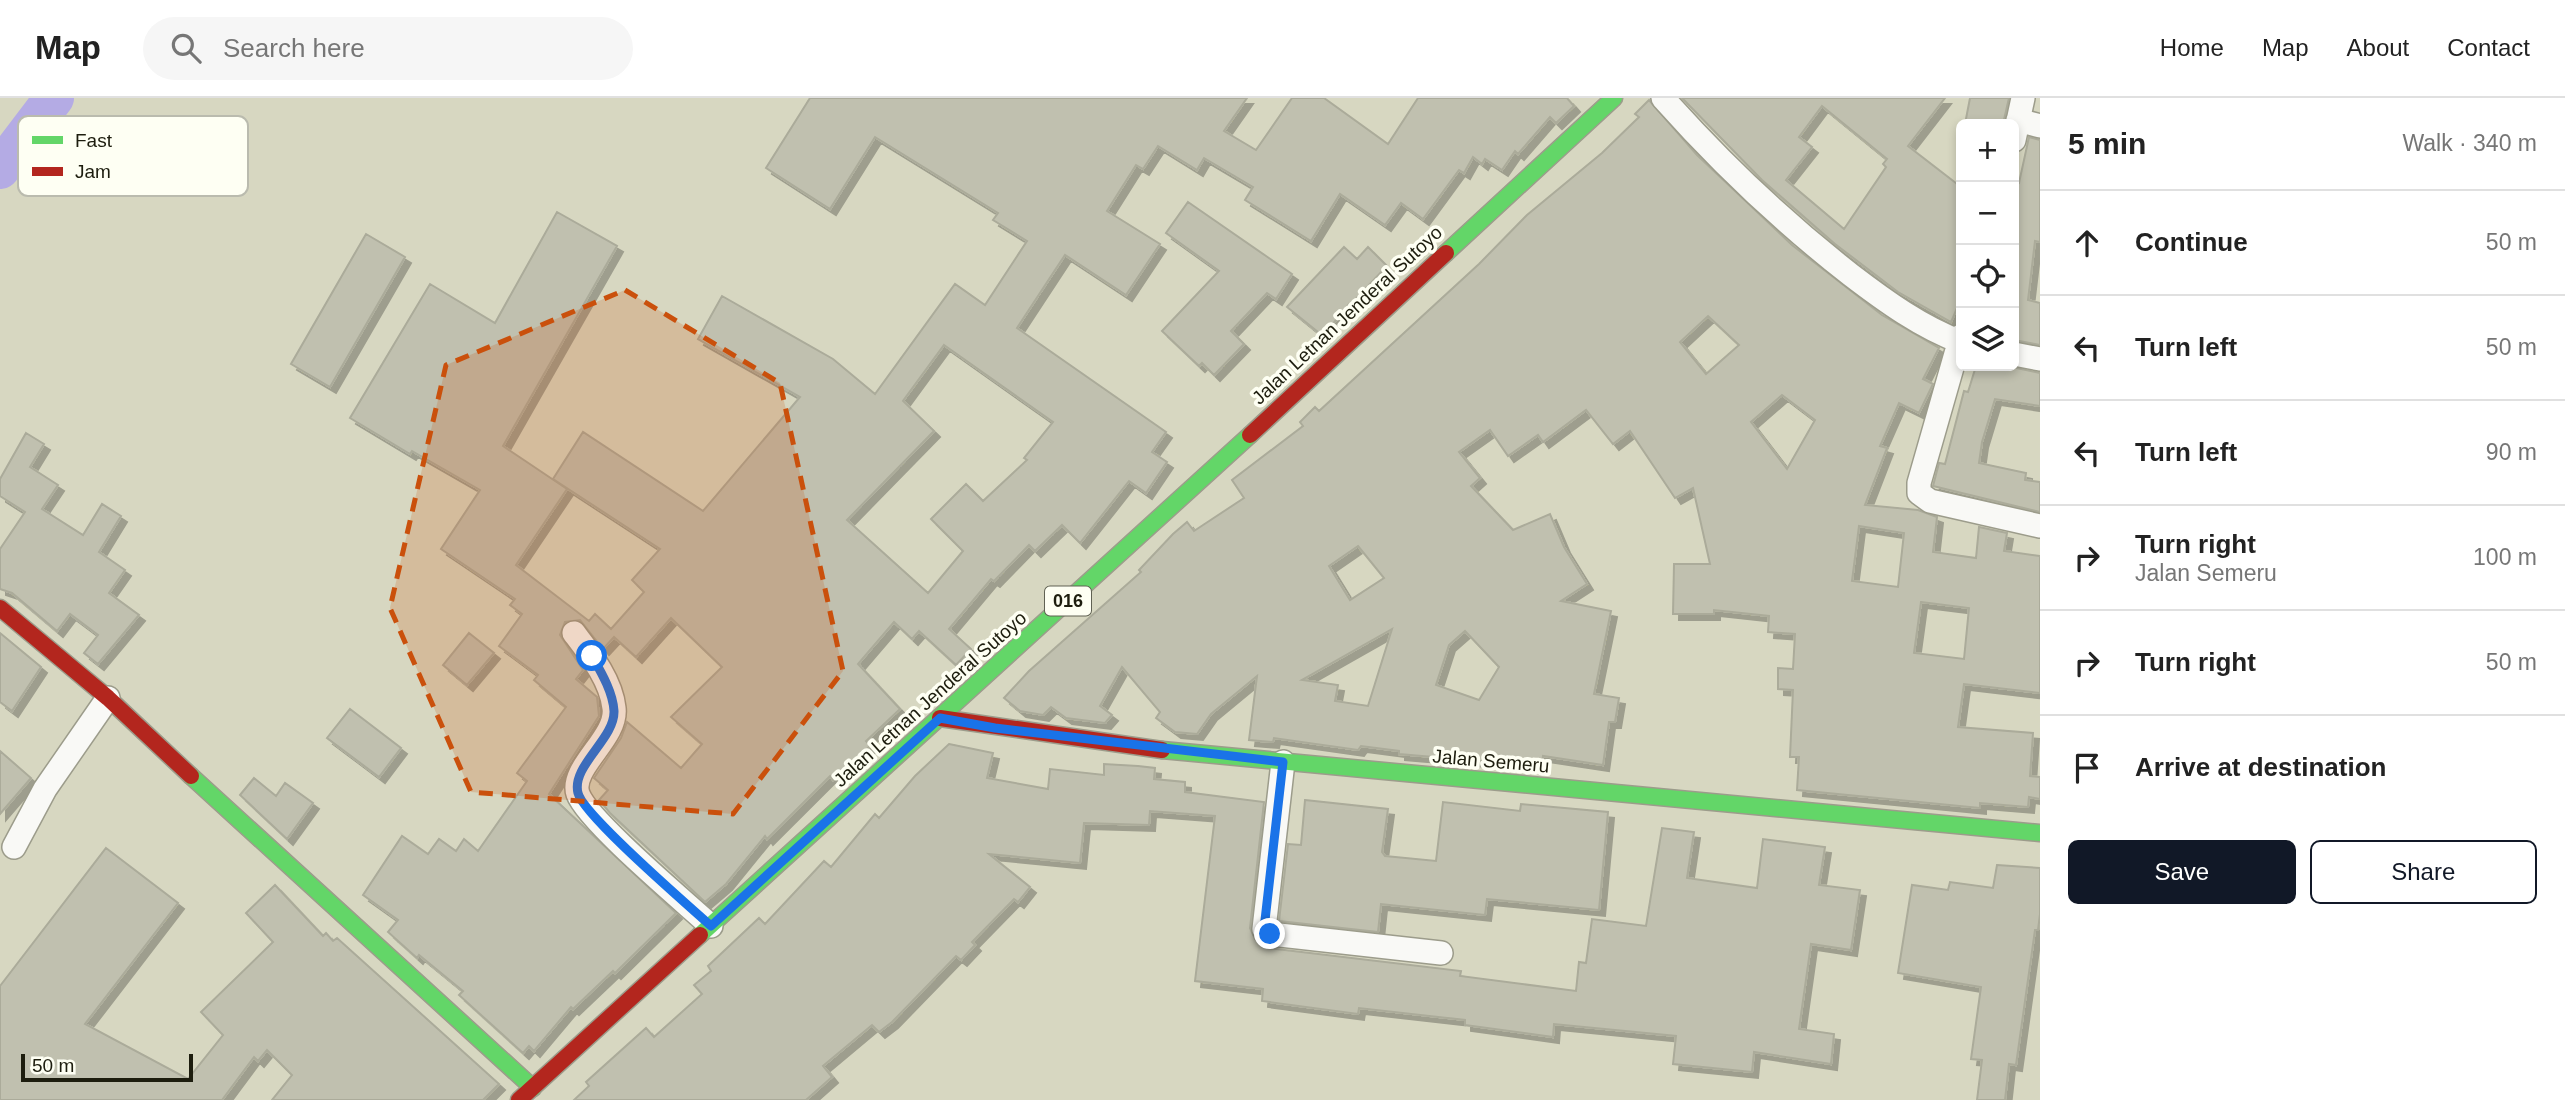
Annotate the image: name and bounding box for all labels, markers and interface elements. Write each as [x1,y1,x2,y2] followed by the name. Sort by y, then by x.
[143,17,633,80] search box
[35,29,101,66] text: Map
[167,29,205,67] icon: search
[223,33,365,63] text: Search here
[2160,34,2224,61] text: Home
[2262,34,2309,61] text: Map
[2347,34,2409,61] text: About
[2447,34,2530,61] text: Contact
[18,116,248,196] legend
[1956,119,2019,371] map controls
[1956,119,2019,182] button: +
[2068,127,2146,160] text: 5 min
[75,130,113,151] text: Fast
[2402,130,2537,156] text: Walk · 340 m
[75,161,111,182] text: Jam
[1956,182,2019,245] button: −
[1248,222,1446,408] street label: Jalan Letnan Jenderal Sutoyo
[2068,224,2106,262] icon: ahead
[2135,227,2248,257] text: Continue
[2486,229,2537,255] text: 50 m
[1956,245,2019,308] button: locate
[1956,308,2019,371] button: layers
[2068,329,2106,367] icon: left
[2135,332,2237,362] text: Turn left
[2486,334,2537,360] text: 50 m
[2068,434,2106,472] icon: left
[2135,437,2237,467] text: Turn left
[2486,439,2537,465] text: 90 m
[2135,529,2256,559] text: Turn right
[2068,539,2106,577] icon: right
[2473,544,2537,570] text: 100 m
[2135,560,2277,586] text: Jalan Semeru
[1045,587,1091,616] road number: 016
[830,607,1030,791] street label: Jalan Letnan Jenderal Sutoyo
[576,640,607,671] route start
[2068,644,2106,682] icon: right
[2135,647,2256,677] text: Turn right
[2486,649,2537,675] text: 50 m
[1432,745,1550,777] street label: Jalan Semeru
[2068,749,2106,787] icon: arrive
[2135,752,2386,782] text: Arrive at destination
[2068,840,2296,904] button: Save
[2310,840,2537,904] button: Share
[1254,918,1285,949] route end
[21,1051,192,1083] scale bar
[32,1055,74,1076] text: 50 m

